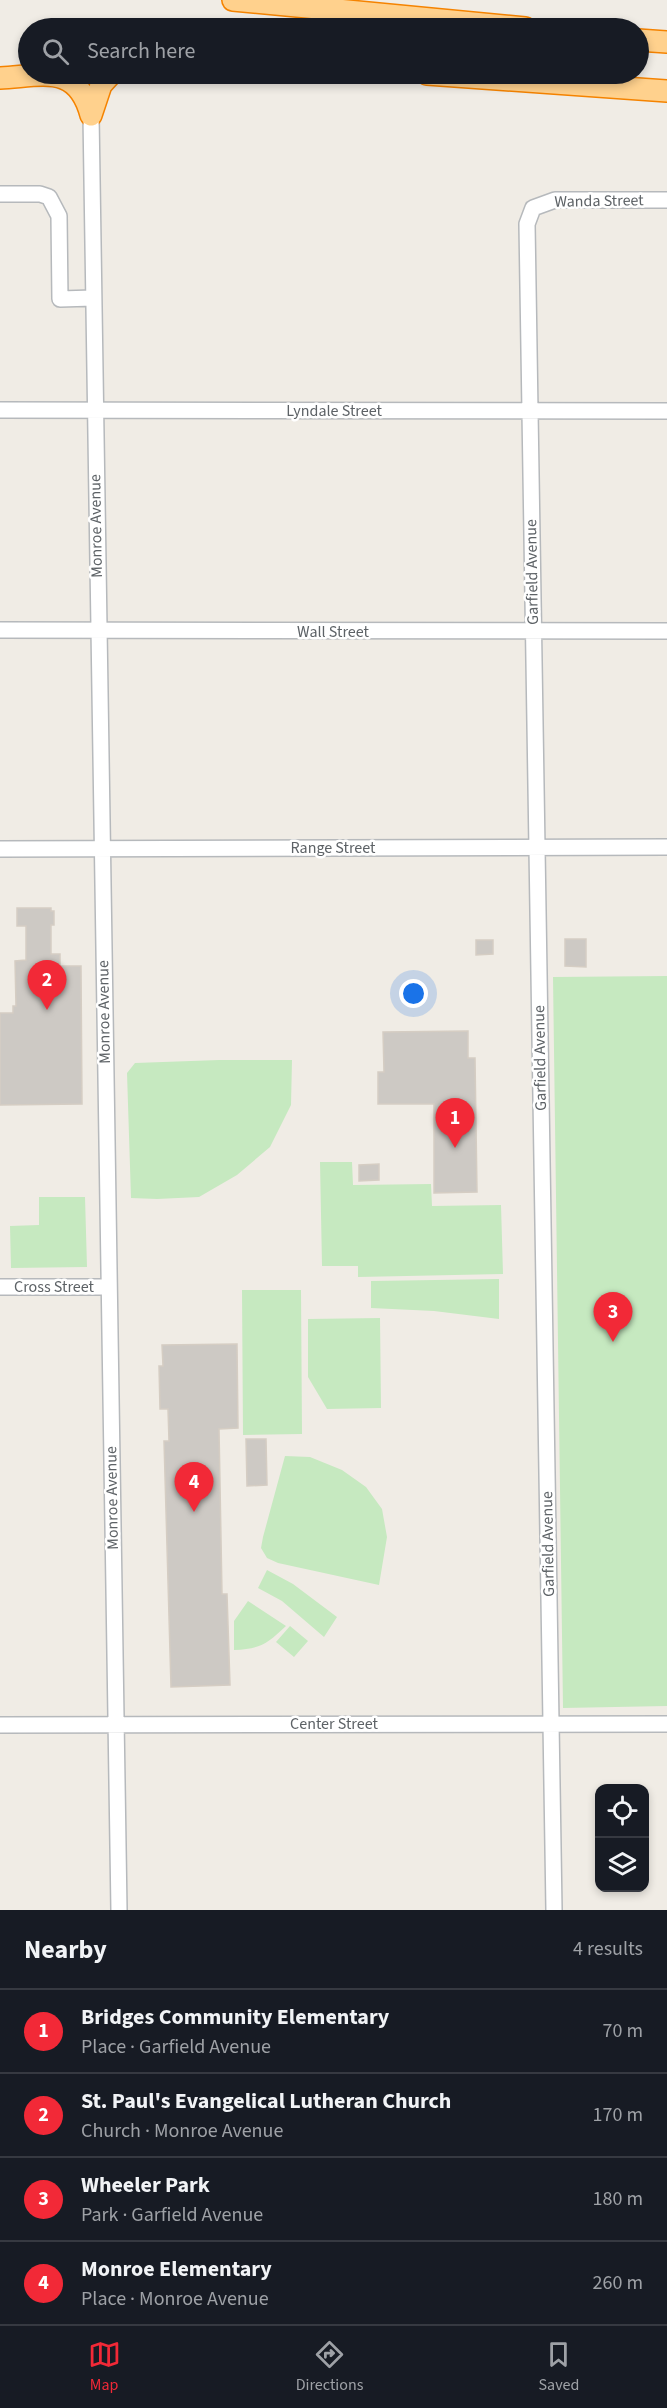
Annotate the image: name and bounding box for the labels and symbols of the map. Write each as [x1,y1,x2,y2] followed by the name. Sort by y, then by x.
[554,189,644,213] street label: Wanda Street
[286,400,382,422] street label: Lyndale Street
[84,474,108,578] street label: Monroe Avenue
[520,519,544,625] street label: Garfield Avenue
[297,621,370,643] street label: Wall Street
[291,837,376,859] street label: Range Street
[28,960,66,1010] pin: 2
[92,960,116,1064] street label: Monroe Avenue
[399,979,428,1008] your location
[528,1005,552,1111] street label: Garfield Avenue
[436,1098,474,1148] pin: 1
[14,1276,95,1298] street label: Cross Street
[594,1292,632,1342] pin: 3
[100,1446,124,1550] street label: Monroe Avenue
[174,1462,214,1512] pin: 4
[536,1491,560,1597] street label: Garfield Avenue
[290,1713,378,1735] street label: Center Street

